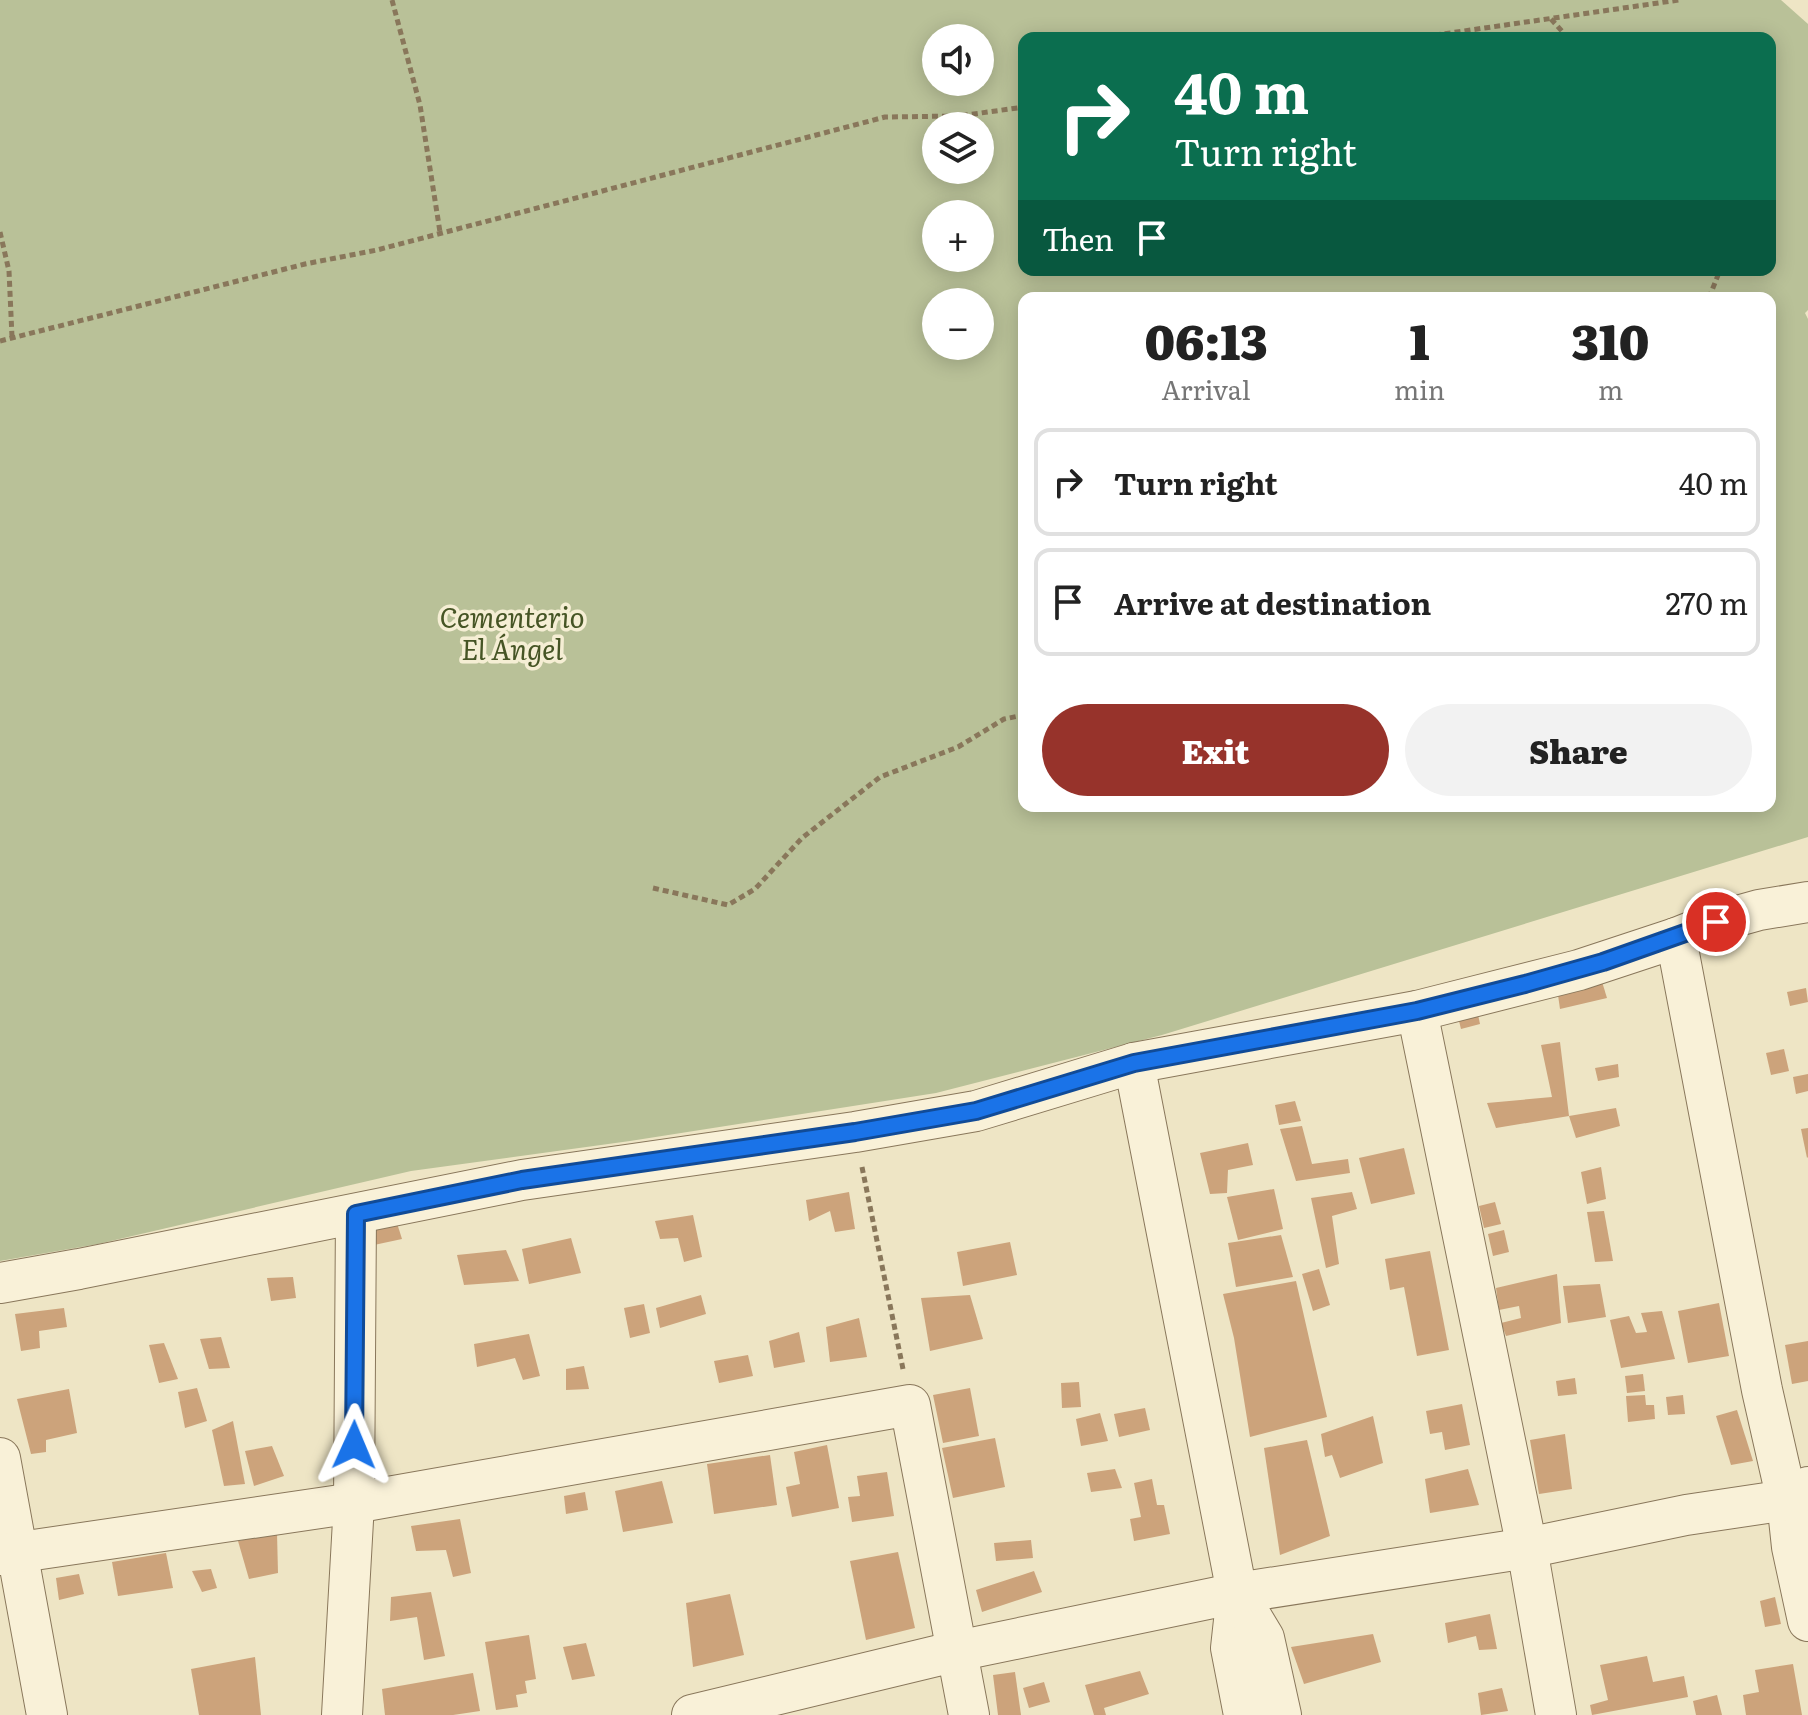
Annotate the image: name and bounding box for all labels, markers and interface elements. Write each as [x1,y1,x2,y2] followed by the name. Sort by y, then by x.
[922,24,994,360] map controls
[922,24,994,96] button: sound
[1174,48,1309,131] text: 40 m
[1042,64,1146,168] icon: right
[922,112,994,184] button: layers
[1174,124,1357,177] text: Turn right
[922,200,994,272] button: +
[1042,216,1114,260] text: Then
[1130,216,1174,260] icon: arrive
[922,288,994,360] button: −
[1145,304,1267,375] text: 06:13
[1409,304,1430,375] text: 1
[1572,304,1649,375] text: 310
[1162,369,1250,408] text: Arrival
[1394,369,1445,408] text: min
[1598,369,1623,408] text: m
[1046,460,1090,504] icon: right
[1114,460,1278,504] text: Turn right
[1679,460,1748,504] text: 40 m
[1046,580,1090,624] icon: arrive
[1114,580,1431,624] text: Arrive at destination
[1665,580,1748,624] text: 270 m
[439,595,585,669] park label: Cementerio El Ángel
[1042,704,1389,796] button: Exit
[1405,704,1752,796] button: Share
[1682,888,1750,956] pin
[1694,900,1738,944] icon: arrive
[312,1403,396,1487] position arrow

